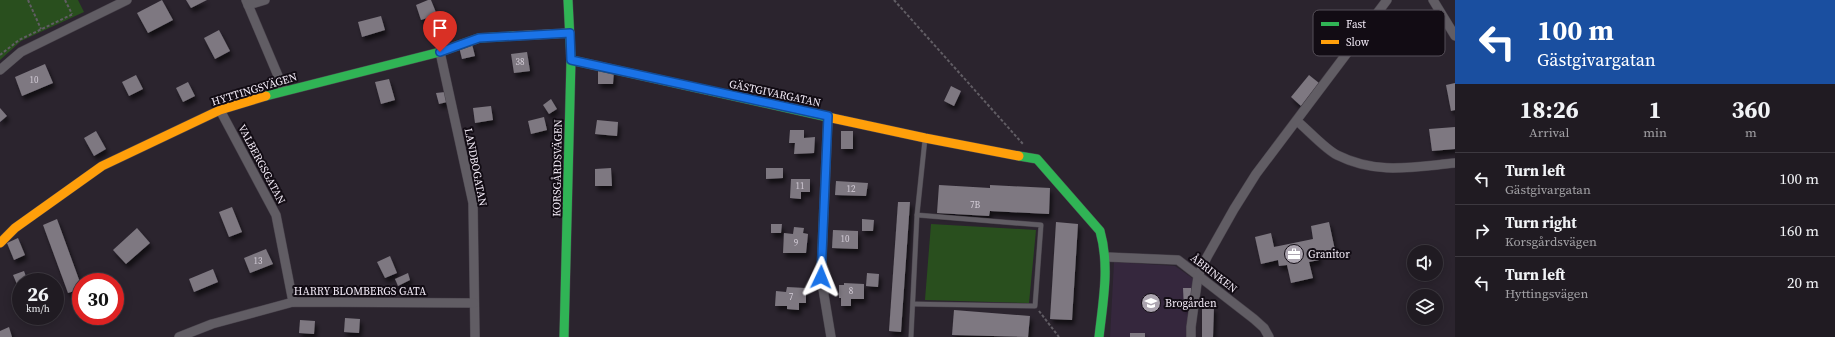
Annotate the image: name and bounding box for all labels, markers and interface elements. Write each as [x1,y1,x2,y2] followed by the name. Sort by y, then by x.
[1313,10,1445,56] legend
[423,11,457,52] pin
[1537,11,1614,49] text: 100 m
[1471,16,1523,68] icon: left
[429,17,451,39] icon: arrive
[1346,17,1366,32] text: Fast
[1346,35,1370,50] text: Slow
[1537,47,1656,72] text: Gästgivargatan
[515,56,525,68] house number: 38
[209,69,299,110] street label: HYTTINGSVÄGEN
[29,74,39,86] house number: 10
[728,76,822,111] street label: GÄSTGIVARGATAN
[1520,93,1579,126] text: 18:26
[1649,93,1662,126] text: 1
[1731,93,1770,126] text: 360
[549,119,566,217] street label: KORSGÅRDSVÄGEN
[234,122,289,207] street label: VALBERGSGATAN
[1529,124,1569,141] text: Arrival
[1643,124,1667,141] text: min
[1745,124,1757,141] text: m
[461,127,490,207] street label: LANDBOGATAN
[1505,160,1565,181] text: Turn left
[1471,168,1493,190] icon: left
[1779,168,1819,189] text: 100 m
[795,180,805,192] house number: 11
[1505,181,1591,198] text: Gästgivargatan
[846,183,856,195] house number: 12
[970,199,980,211] house number: 7B
[1505,212,1577,233] text: Turn right
[1471,220,1493,242] icon: right
[1779,220,1819,241] text: 160 m
[840,233,850,245] house number: 10
[1505,233,1597,250] text: Korsgårdsvägen
[794,237,799,249] house number: 9
[1283,243,1305,265] office icon: Granitor
[1407,245,1443,325] map controls
[1407,245,1443,281] button: sound
[1308,247,1350,262] place label: Granitor
[1187,251,1240,296] street label: ÅBRINKEN
[253,255,263,267] house number: 13
[800,256,842,298] position arrow
[1505,264,1565,285] text: Turn left
[1471,272,1493,294] icon: left
[1787,272,1819,293] text: 20 m
[72,273,124,325] speed limit sign: 30
[27,280,49,308] text: 26
[294,284,427,299] street label: HARRY BLOMBERGS GATA
[849,285,854,297] house number: 8
[1505,285,1588,302] text: Hyttingsvägen
[1407,289,1443,325] button: layers
[789,291,794,303] house number: 7
[1140,292,1162,314] school or university icon: Brogården
[1165,296,1217,311] place label: Brogården
[26,302,50,315] text: km/h

